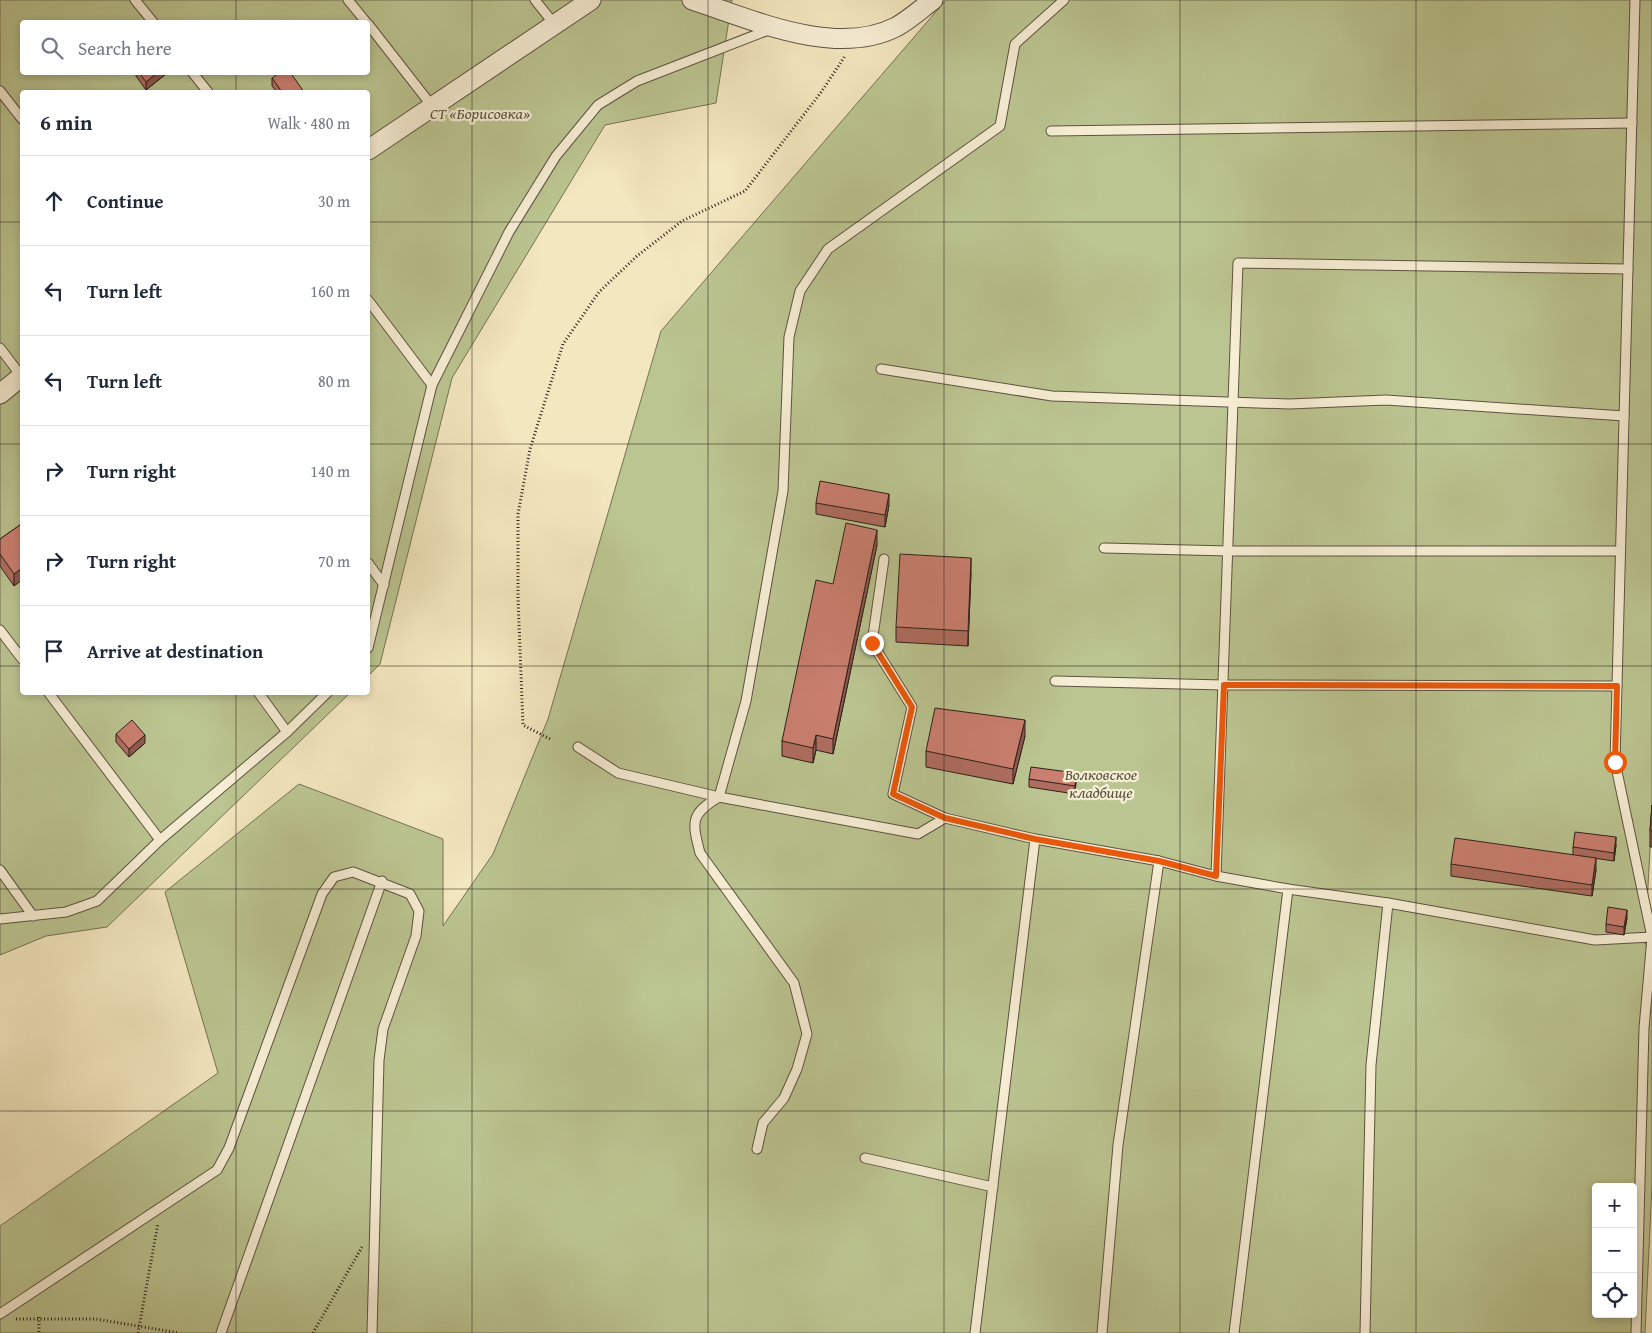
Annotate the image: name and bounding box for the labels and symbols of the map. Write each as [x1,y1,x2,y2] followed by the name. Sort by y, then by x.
[430,101,530,125] park label: СТ «Борисовка»
[861,632,884,655] route end
[1604,751,1627,774] route start
[1064,762,1138,804] park label: Волковское кладбище

